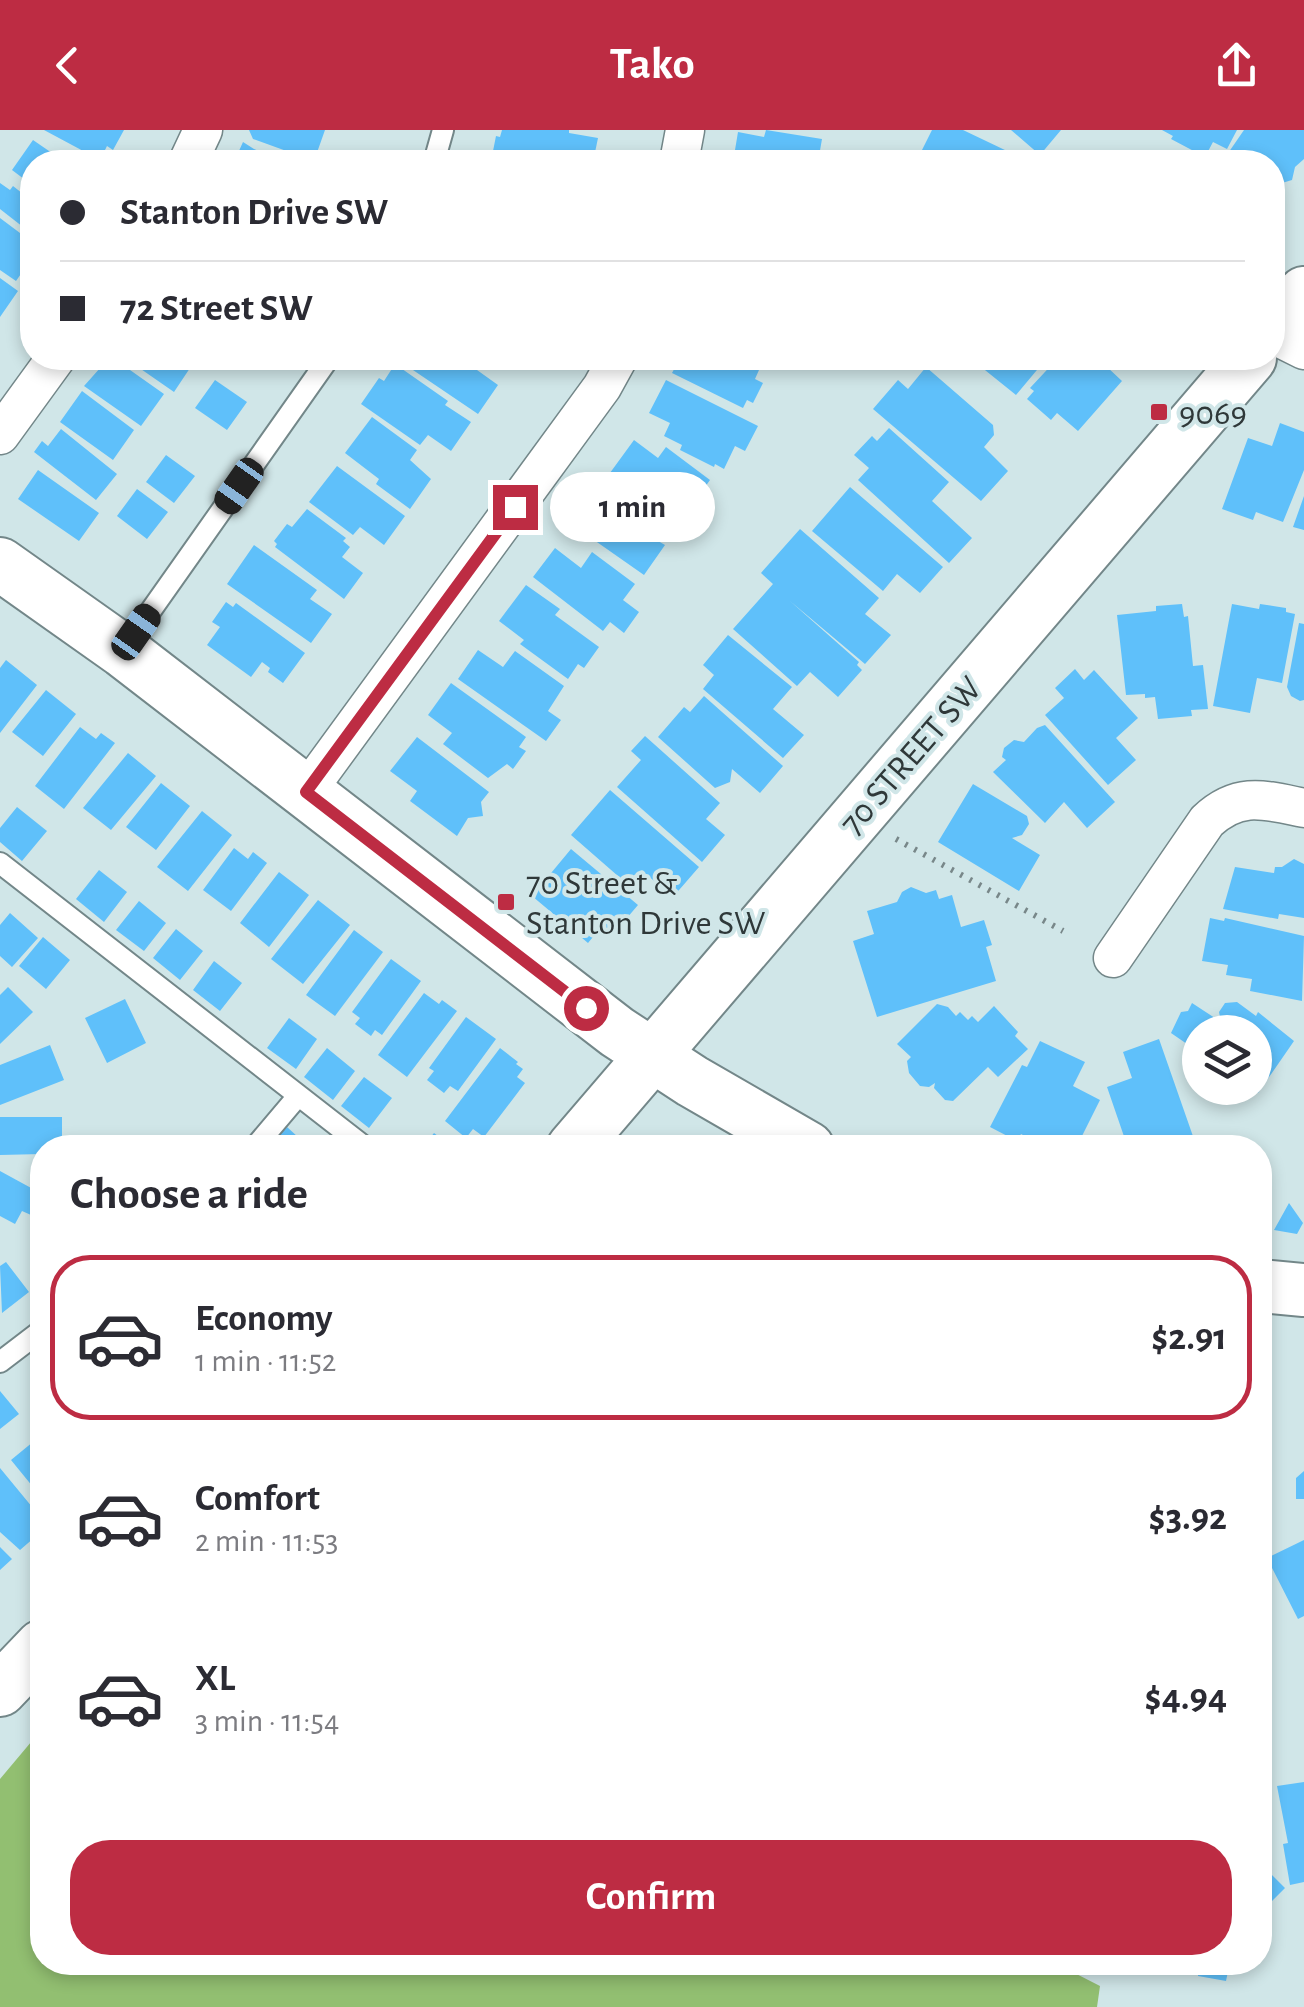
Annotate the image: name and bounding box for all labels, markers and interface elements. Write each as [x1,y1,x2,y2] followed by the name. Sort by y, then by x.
[40,38,95,93] icon: back
[1209,38,1264,93] icon: share
[609,42,695,87] text: Tako
[120,194,388,232] text: Stanton Drive SW
[120,290,313,328] text: 72 Street SW
[1179,396,1247,431] place label: 9069
[1148,401,1170,423] marker: 9069
[210,453,268,519] car
[550,472,715,542] callout: 1 min
[493,485,538,530] route end
[599,491,666,523] text: 1 min
[107,599,165,665] car
[834,671,989,841] street label: 70 STREET SW
[526,866,765,941] place label: 70 Street & Stanton Drive SW
[495,891,517,913] marker: 70 Street & Stanton Drive SW
[564,986,609,1031] route start
[1182,1015,1272,1105] map controls
[1182,1015,1272,1105] button: layers
[70,1172,308,1217] text: Choose a ride
[75,1293,165,1383] icon: car
[195,1300,333,1338] text: Economy
[1151,1319,1227,1357] text: $2.91
[195,1345,336,1377] text: 1 min · 11:52
[75,1473,165,1563] icon: car
[195,1480,320,1518] text: Comfort
[1149,1499,1227,1537] text: $3.92
[195,1525,339,1557] text: 2 min · 11:53
[75,1653,165,1743] icon: car
[195,1660,235,1698] text: XL
[1145,1679,1227,1717] text: $4.94
[195,1705,339,1737] text: 3 min · 11:54
[70,1840,1232,1955] button: Confirm

